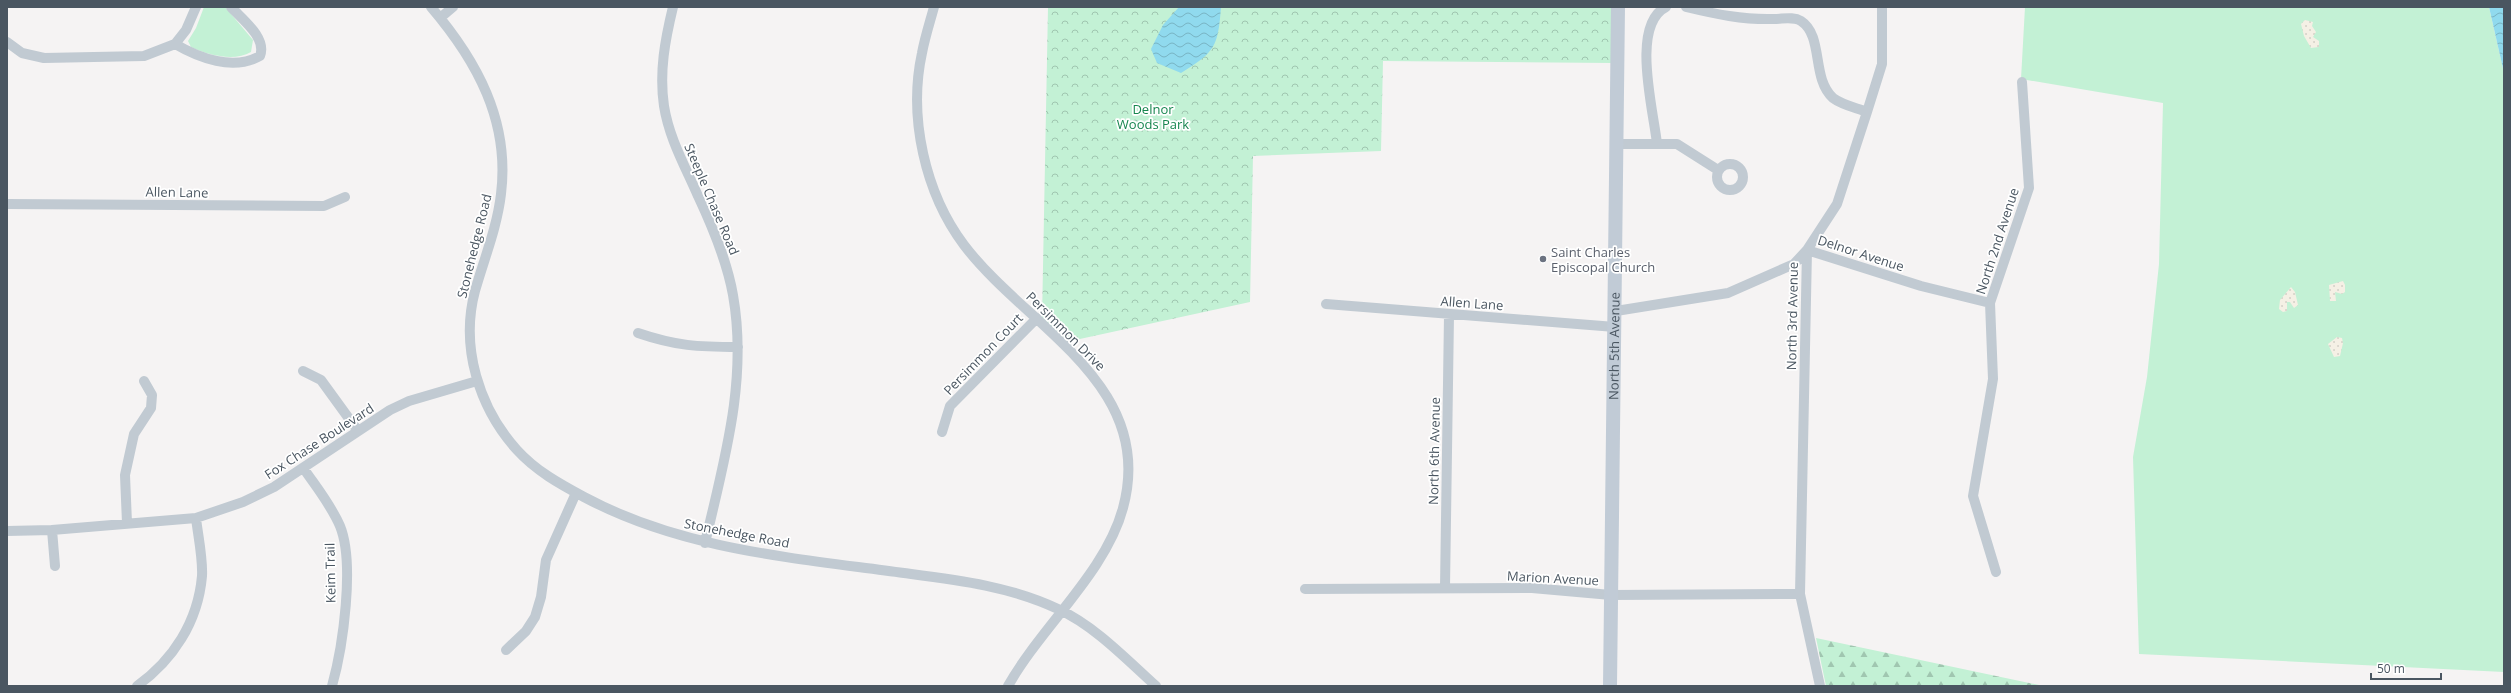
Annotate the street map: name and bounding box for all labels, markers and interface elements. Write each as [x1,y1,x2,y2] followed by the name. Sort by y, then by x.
[1117,100,1189,133] park label: Delnor Woods Park
[680,140,744,258] street label: Steeple Chase Road
[145,182,209,202] street label: Allen Lane
[1971,185,2023,297] street label: North 2nd Avenue
[452,192,496,300] street label: Stonehedge Road
[1816,231,1906,275] street label: Delnor Avenue
[1551,243,1655,276] place label: Saint Charles Episcopal Church
[1538,254,1548,264] marker: Saint Charles Episcopal Church
[1782,262,1802,370] street label: North 3rd Avenue
[1023,288,1109,374] street label: Persimmon Drive
[1440,292,1504,314] street label: Allen Lane
[1604,292,1624,400] street label: North 5th Avenue
[939,309,1027,399] street label: Persimmon Court
[1424,397,1444,505] street label: North 6th Avenue
[261,399,377,483] street label: Fox Chase Boulevard
[683,514,791,552] street label: Stonehedge Road
[320,543,340,603] street label: Keim Trail
[1507,567,1599,589] street label: Marion Avenue
[2371,655,2441,681] scale bar
[2377,660,2405,677] text: 50 m

